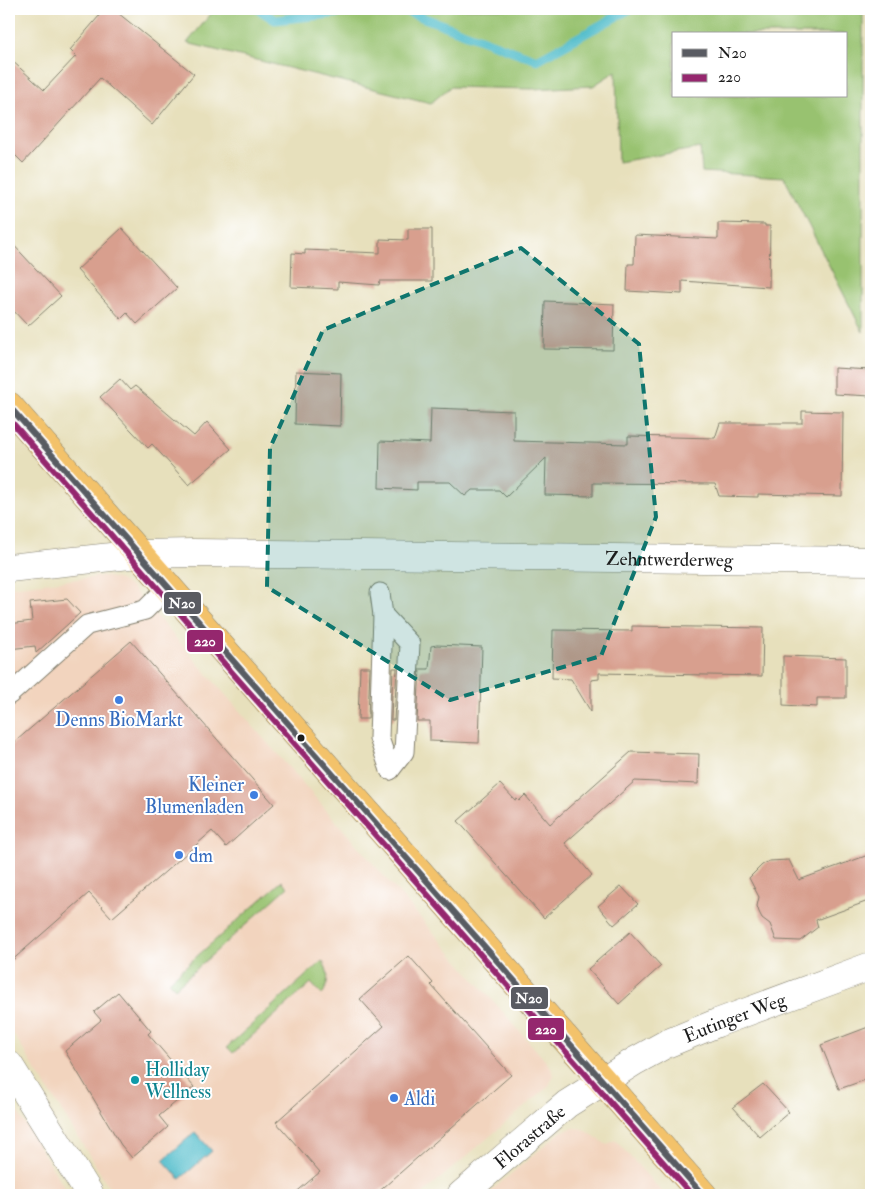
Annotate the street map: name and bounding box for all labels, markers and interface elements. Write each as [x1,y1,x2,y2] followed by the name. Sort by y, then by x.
[672,32,848,98] legend
[718,44,747,63] text: N20
[718,68,741,87] text: 220
[605,547,734,572] street label: Zehntwerderweg
[163,591,202,615] line badge: N20
[168,595,195,612] text: N20
[186,629,224,653] line badge: 220
[194,633,216,650] text: 220
[113,694,125,706] marker: Denns BioMarkt
[55,708,183,732] place label: Denns BioMarkt
[296,733,306,743] unlabelled marker
[145,773,244,819] place label: Kleiner Blumenladen
[248,789,260,801] marker: Kleiner Blumenladen
[189,844,213,868] place label: dm
[173,849,185,861] marker: dm
[510,986,549,1010] line badge: N20
[680,987,790,1049] street label: Eutinger Weg
[515,990,542,1007] text: N20
[527,1017,565,1041] line badge: 220
[535,1021,557,1038] text: 220
[144,1058,211,1104] place label: Holliday Wellness
[129,1074,141,1086] marker: Holliday Wellness
[403,1087,435,1111] place label: Aldi
[388,1092,400,1104] marker: Aldi
[489,1100,571,1174] street label: Florastraße

